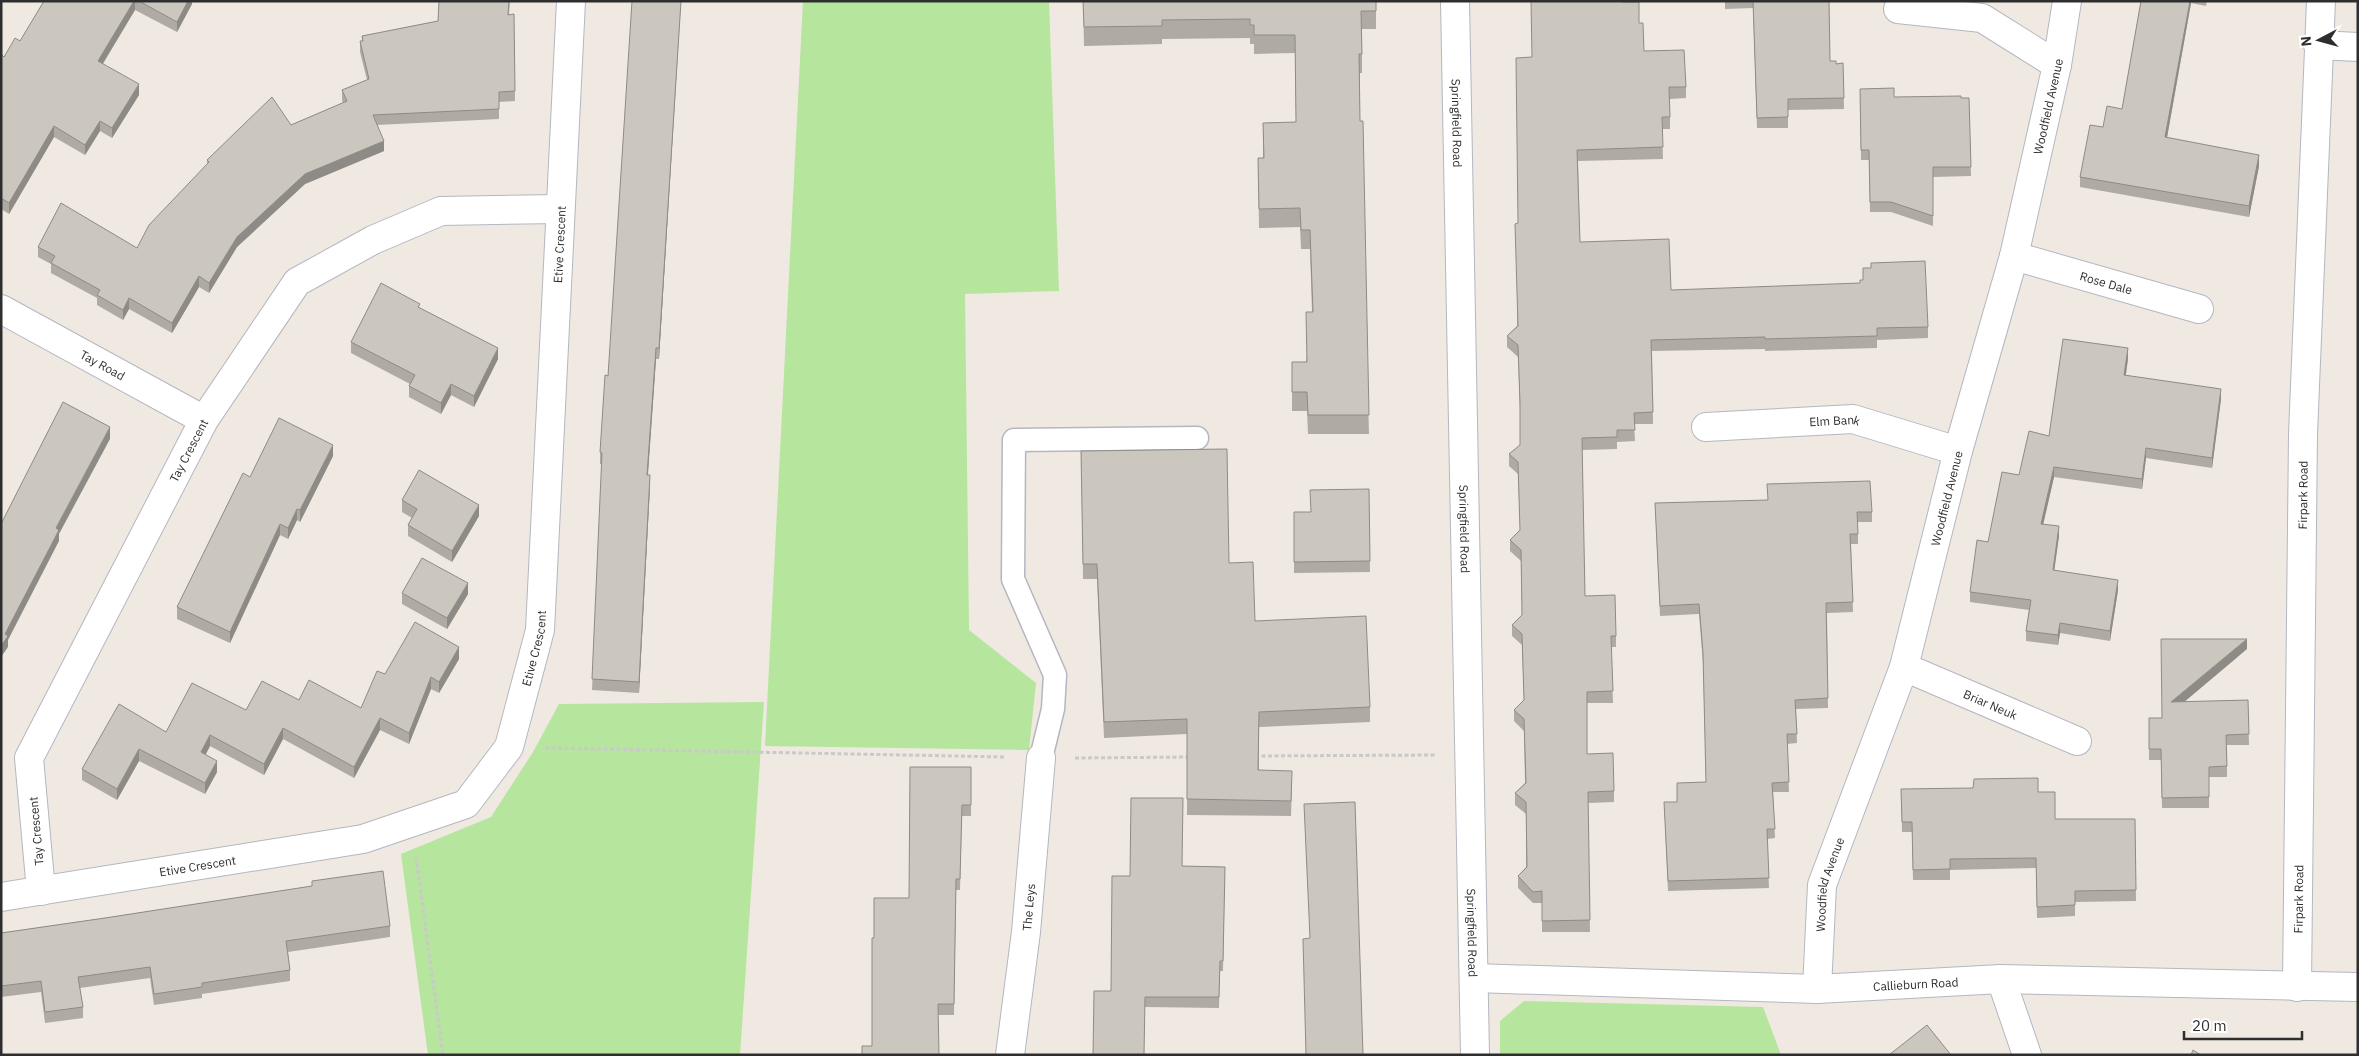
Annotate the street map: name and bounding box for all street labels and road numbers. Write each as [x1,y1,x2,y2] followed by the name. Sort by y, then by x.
[2030,57,2065,156] street label: Woodfield Avenue
[1449,79,1466,167] street label: Springfield Road
[550,205,568,283] street label: Etive Crescent
[2078,268,2135,297] street label: Rose Dale
[78,346,128,383] street label: Tay Road
[1809,411,1863,429] street label: Elm Bank
[166,416,211,484] street label: Tay Crescent
[1927,449,1965,547] street label: Woodfield Avenue
[2294,461,2310,529] street label: Firpark Road
[1457,484,1473,573] street label: Springfield Road
[518,610,548,688] street label: Etive Crescent
[1961,686,2020,722] street label: Briar Neuk
[26,796,46,866] street label: Tay Crescent
[1812,835,1847,932] street label: Woodfield Avenue
[158,852,237,879] street label: Etive Crescent
[2290,865,2306,933] street label: Firpark Road
[1019,883,1038,931] street label: The Leys
[1464,888,1481,977] street label: Springfield Road
[1873,974,1959,993] street label: Callieburn Road

